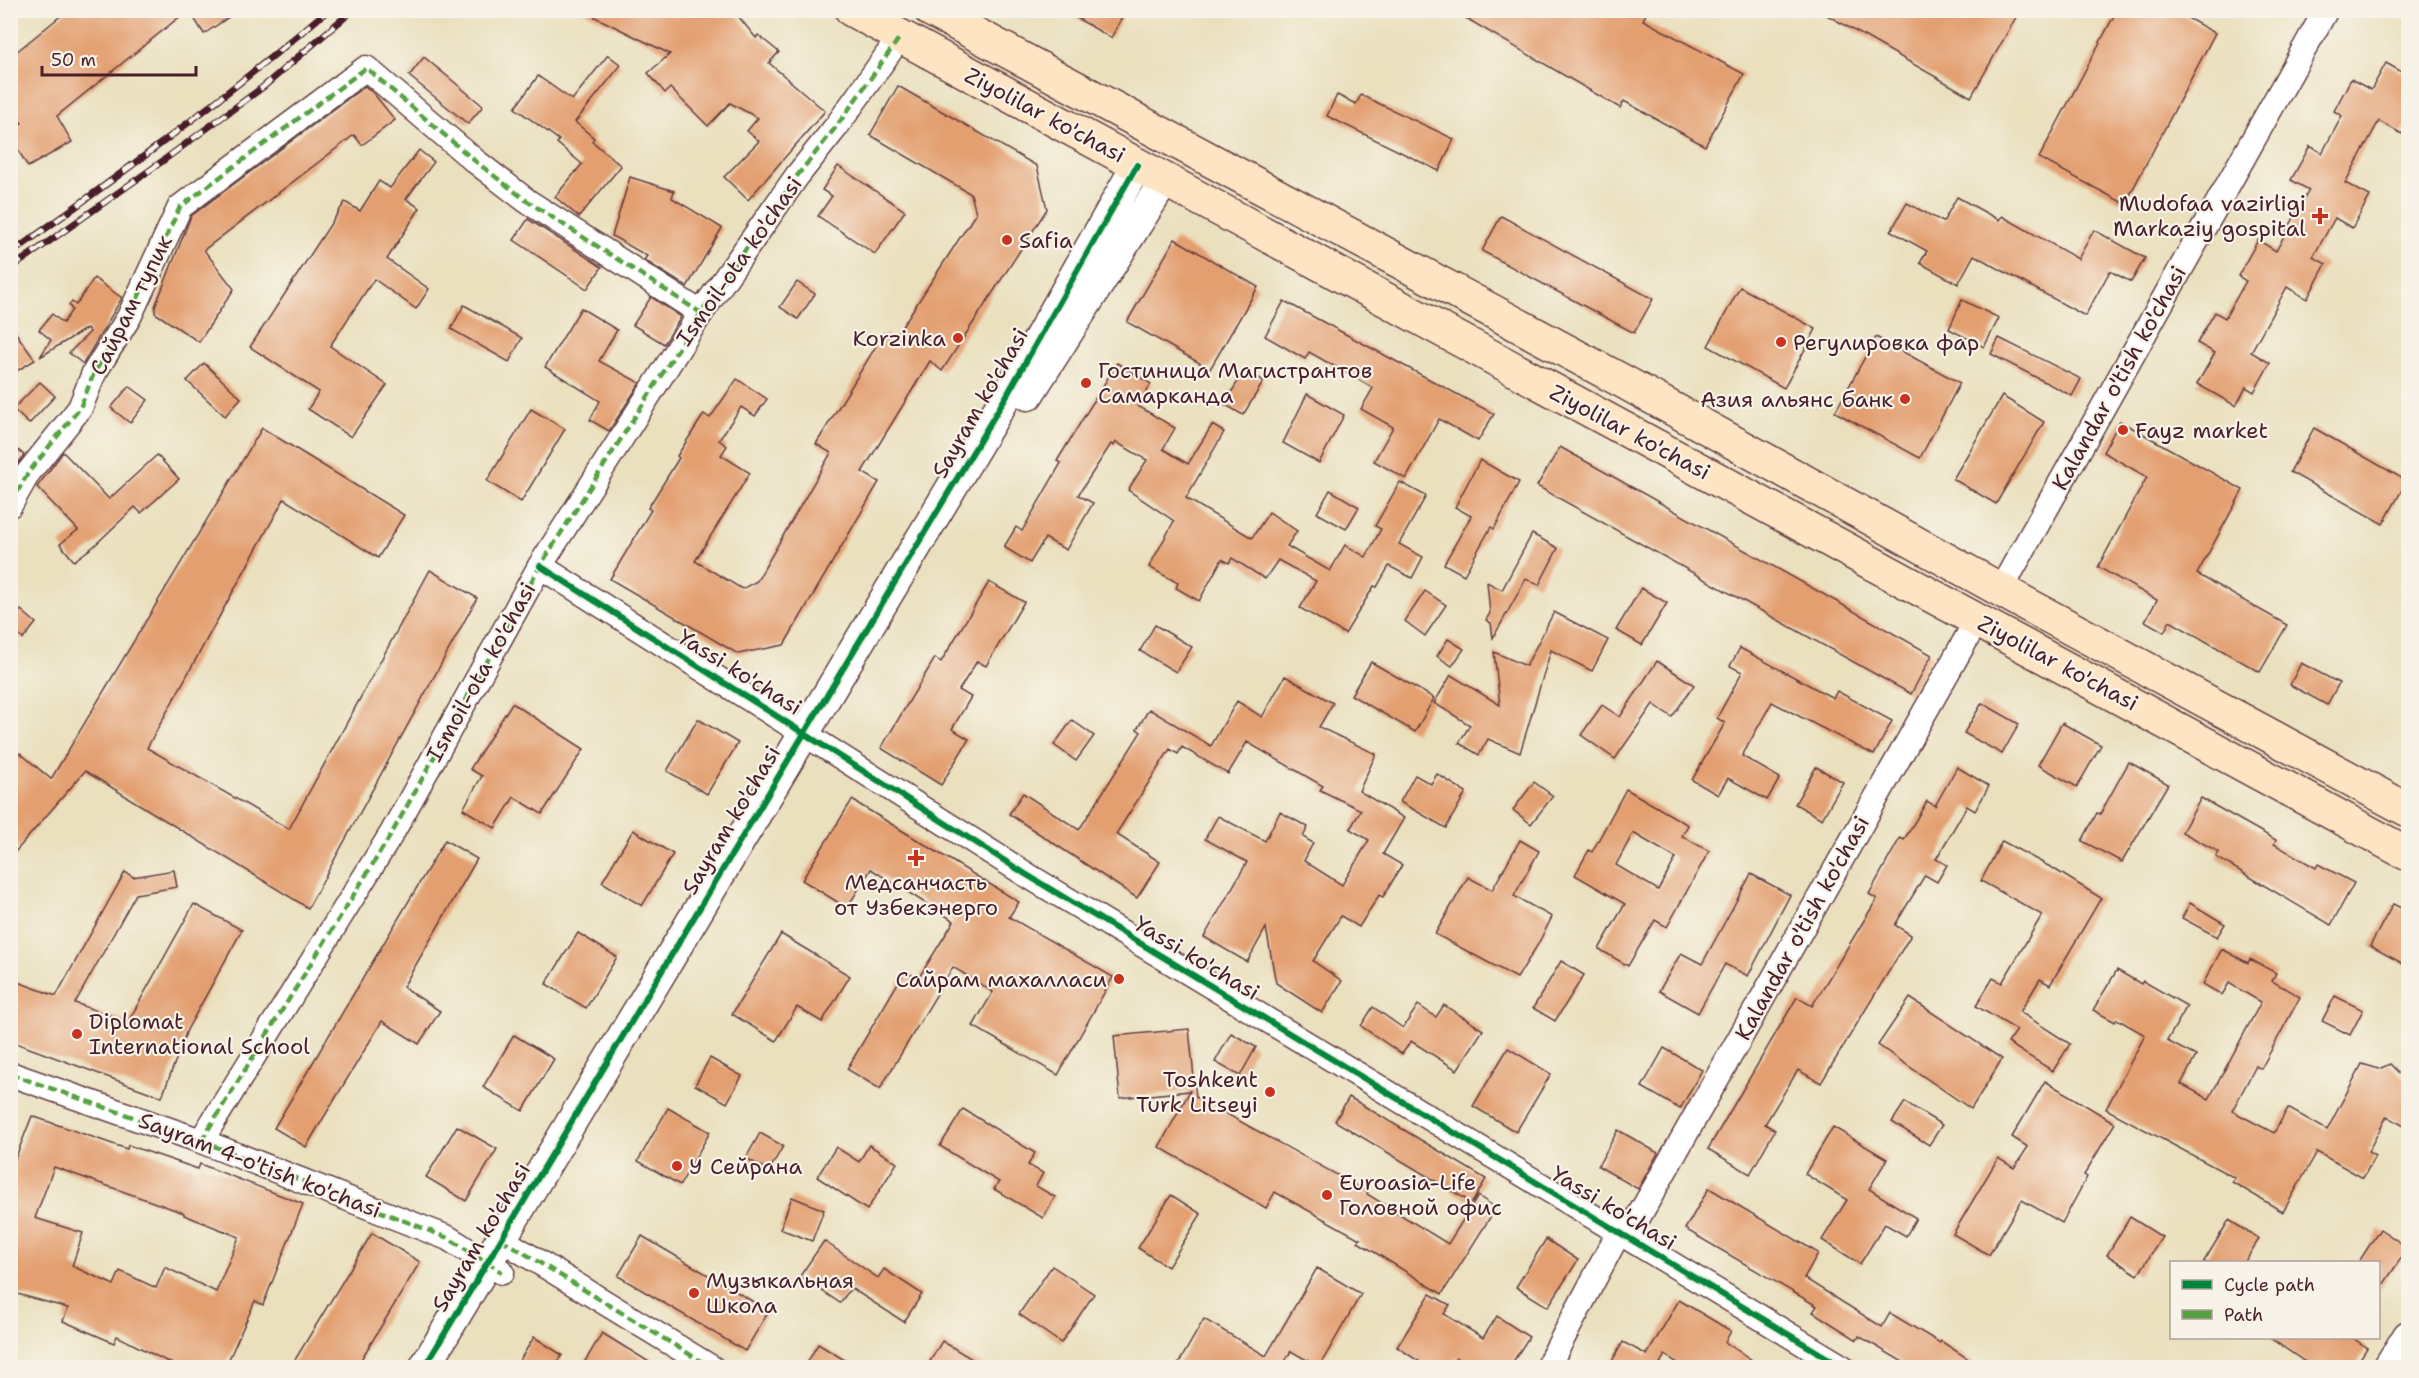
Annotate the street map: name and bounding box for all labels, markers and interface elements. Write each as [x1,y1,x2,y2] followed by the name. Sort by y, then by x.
[42,39,196,77] scale bar
[51,48,96,72] text: 50 m
[960,61,1130,169] street label: Ziyolilar ko'chasi
[669,170,809,352] street label: Ismoil-ota ko'chasi
[2113,189,2306,243] place label: Mudofaa vazirligi Markaziy gospital
[2311,207,2329,225] marker: Mudofaa vazirligi Markaziy gospital
[1019,226,1073,255] place label: Safia
[83,229,179,380] street label: Сайрам тупик
[1000,233,1014,247] marker: Safia
[2045,261,2193,495] street label: Kalandar o'tish ko'chasi
[925,323,1035,483] street label: Sayram ko'chasi
[852,324,946,353] place label: Korzinka
[1793,328,1979,357] place label: Регулировка фар
[951,331,965,345] marker: Korzinka
[1774,335,1788,349] marker: Регулировка фар
[1098,356,1372,410] place label: Гостиница Магистрантов Самарканда
[1079,376,1093,390] marker: Гостиница Магистрантов Самарканда
[1545,378,1715,486] street label: Ziyolilar ko'chasi
[1700,385,1893,414] place label: Азия альянс банк
[1898,392,1912,406] marker: Азия альянс банк
[2135,416,2268,445] place label: Fayz market
[2116,423,2130,437] marker: Fayz market
[420,577,542,767] street label: Ismoil-ota ko'chasi
[1973,609,2143,717] street label: Ziyolilar ko'chasi
[672,622,808,722] street label: Yassi ko'chasi
[675,740,787,900] street label: Sayram ko'chasi
[1728,811,1876,1045] street label: Kalandar o'tish ko'chasi
[907,849,925,867] marker: Медсанчасть от Узбекэнерго
[834,868,998,922] place label: Медсанчасть от Узбекэнерго
[1129,909,1265,1007] street label: Yassi ko'chasi
[896,965,1107,994] place label: Сайрам махалласи
[1112,972,1126,986] marker: Сайрам махалласи
[89,1007,310,1061] place label: Diplomat International School
[70,1027,84,1041] marker: Diplomat International School
[1136,1065,1258,1119] place label: Toshkent Turk Litseyi
[1263,1085,1277,1099] marker: Toshkent Turk Litseyi
[135,1105,385,1225] street label: Sayram 4-o'tish ko'chasi
[689,1152,802,1181] place label: У Сейрана
[425,1157,537,1317] street label: Sayram ko'chasi
[670,1159,684,1173] marker: У Сейрана
[1546,1159,1682,1257] street label: Yassi ko'chasi
[1339,1168,1502,1222] place label: Euroasia-Life Головной офис
[1320,1188,1334,1202] marker: Euroasia-Life Головной офис
[2170,1261,2380,1339] legend
[706,1266,854,1320] place label: Музыкальная Школа
[2224,1273,2315,1297] text: Cycle path
[687,1286,701,1300] marker: Музыкальная Школа
[2224,1303,2263,1327] text: Path

